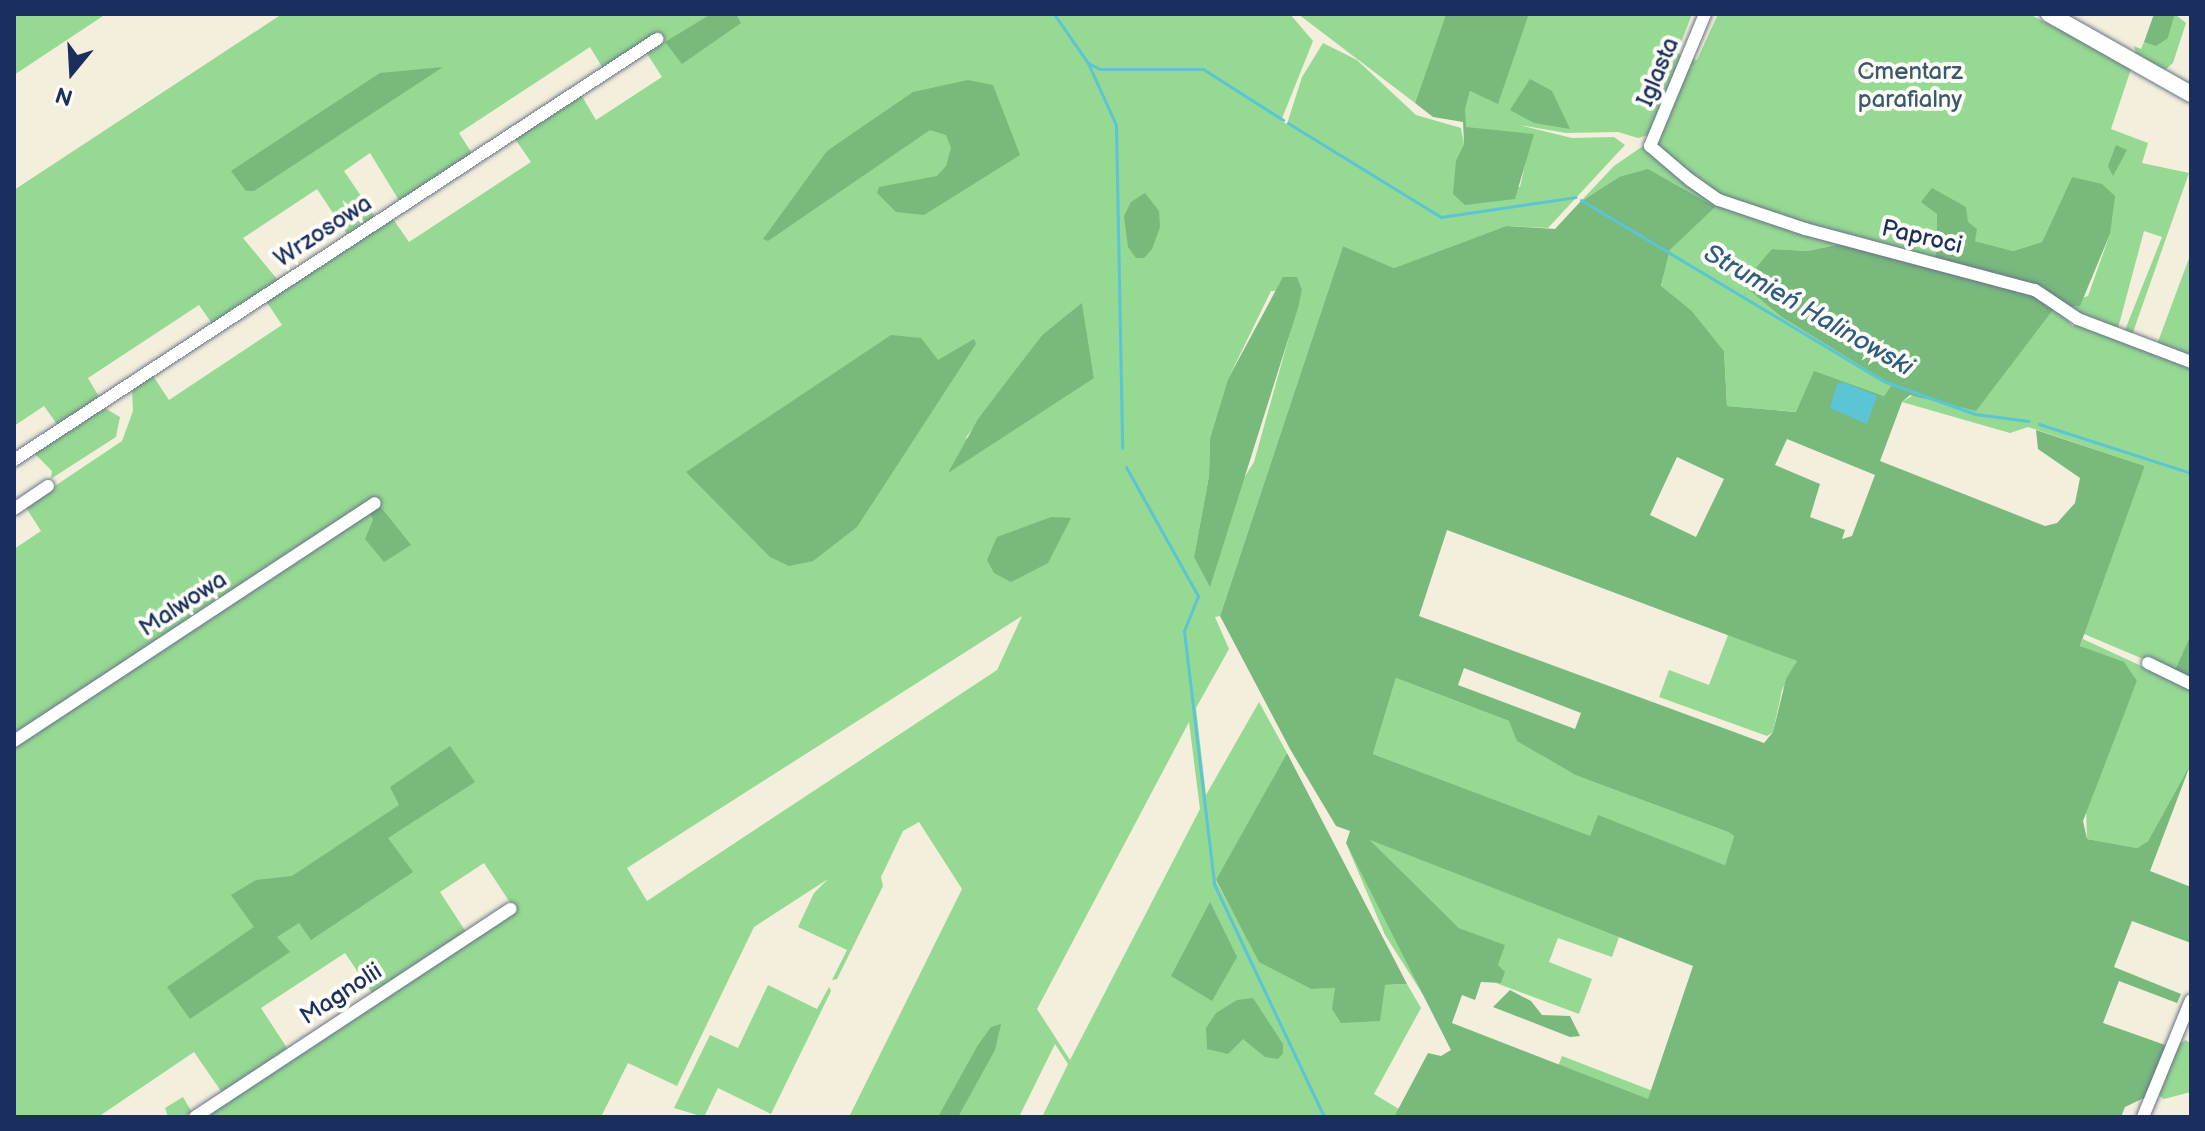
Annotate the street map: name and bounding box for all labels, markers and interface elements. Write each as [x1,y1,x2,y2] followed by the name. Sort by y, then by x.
[32,32,112,112] north arrow
[1631,33,1685,111] street label: Iglasta
[1857,58,1963,114] park label: Cmentarz parafialny
[52,80,76,111] text: N
[269,189,377,273] street label: Wrzosowa
[1879,214,1965,260] street label: Paproci
[1698,238,1918,384] water label: Strumień Halinowski
[134,565,232,643] street label: Malwowa
[295,957,387,1031] street label: Magnolii

